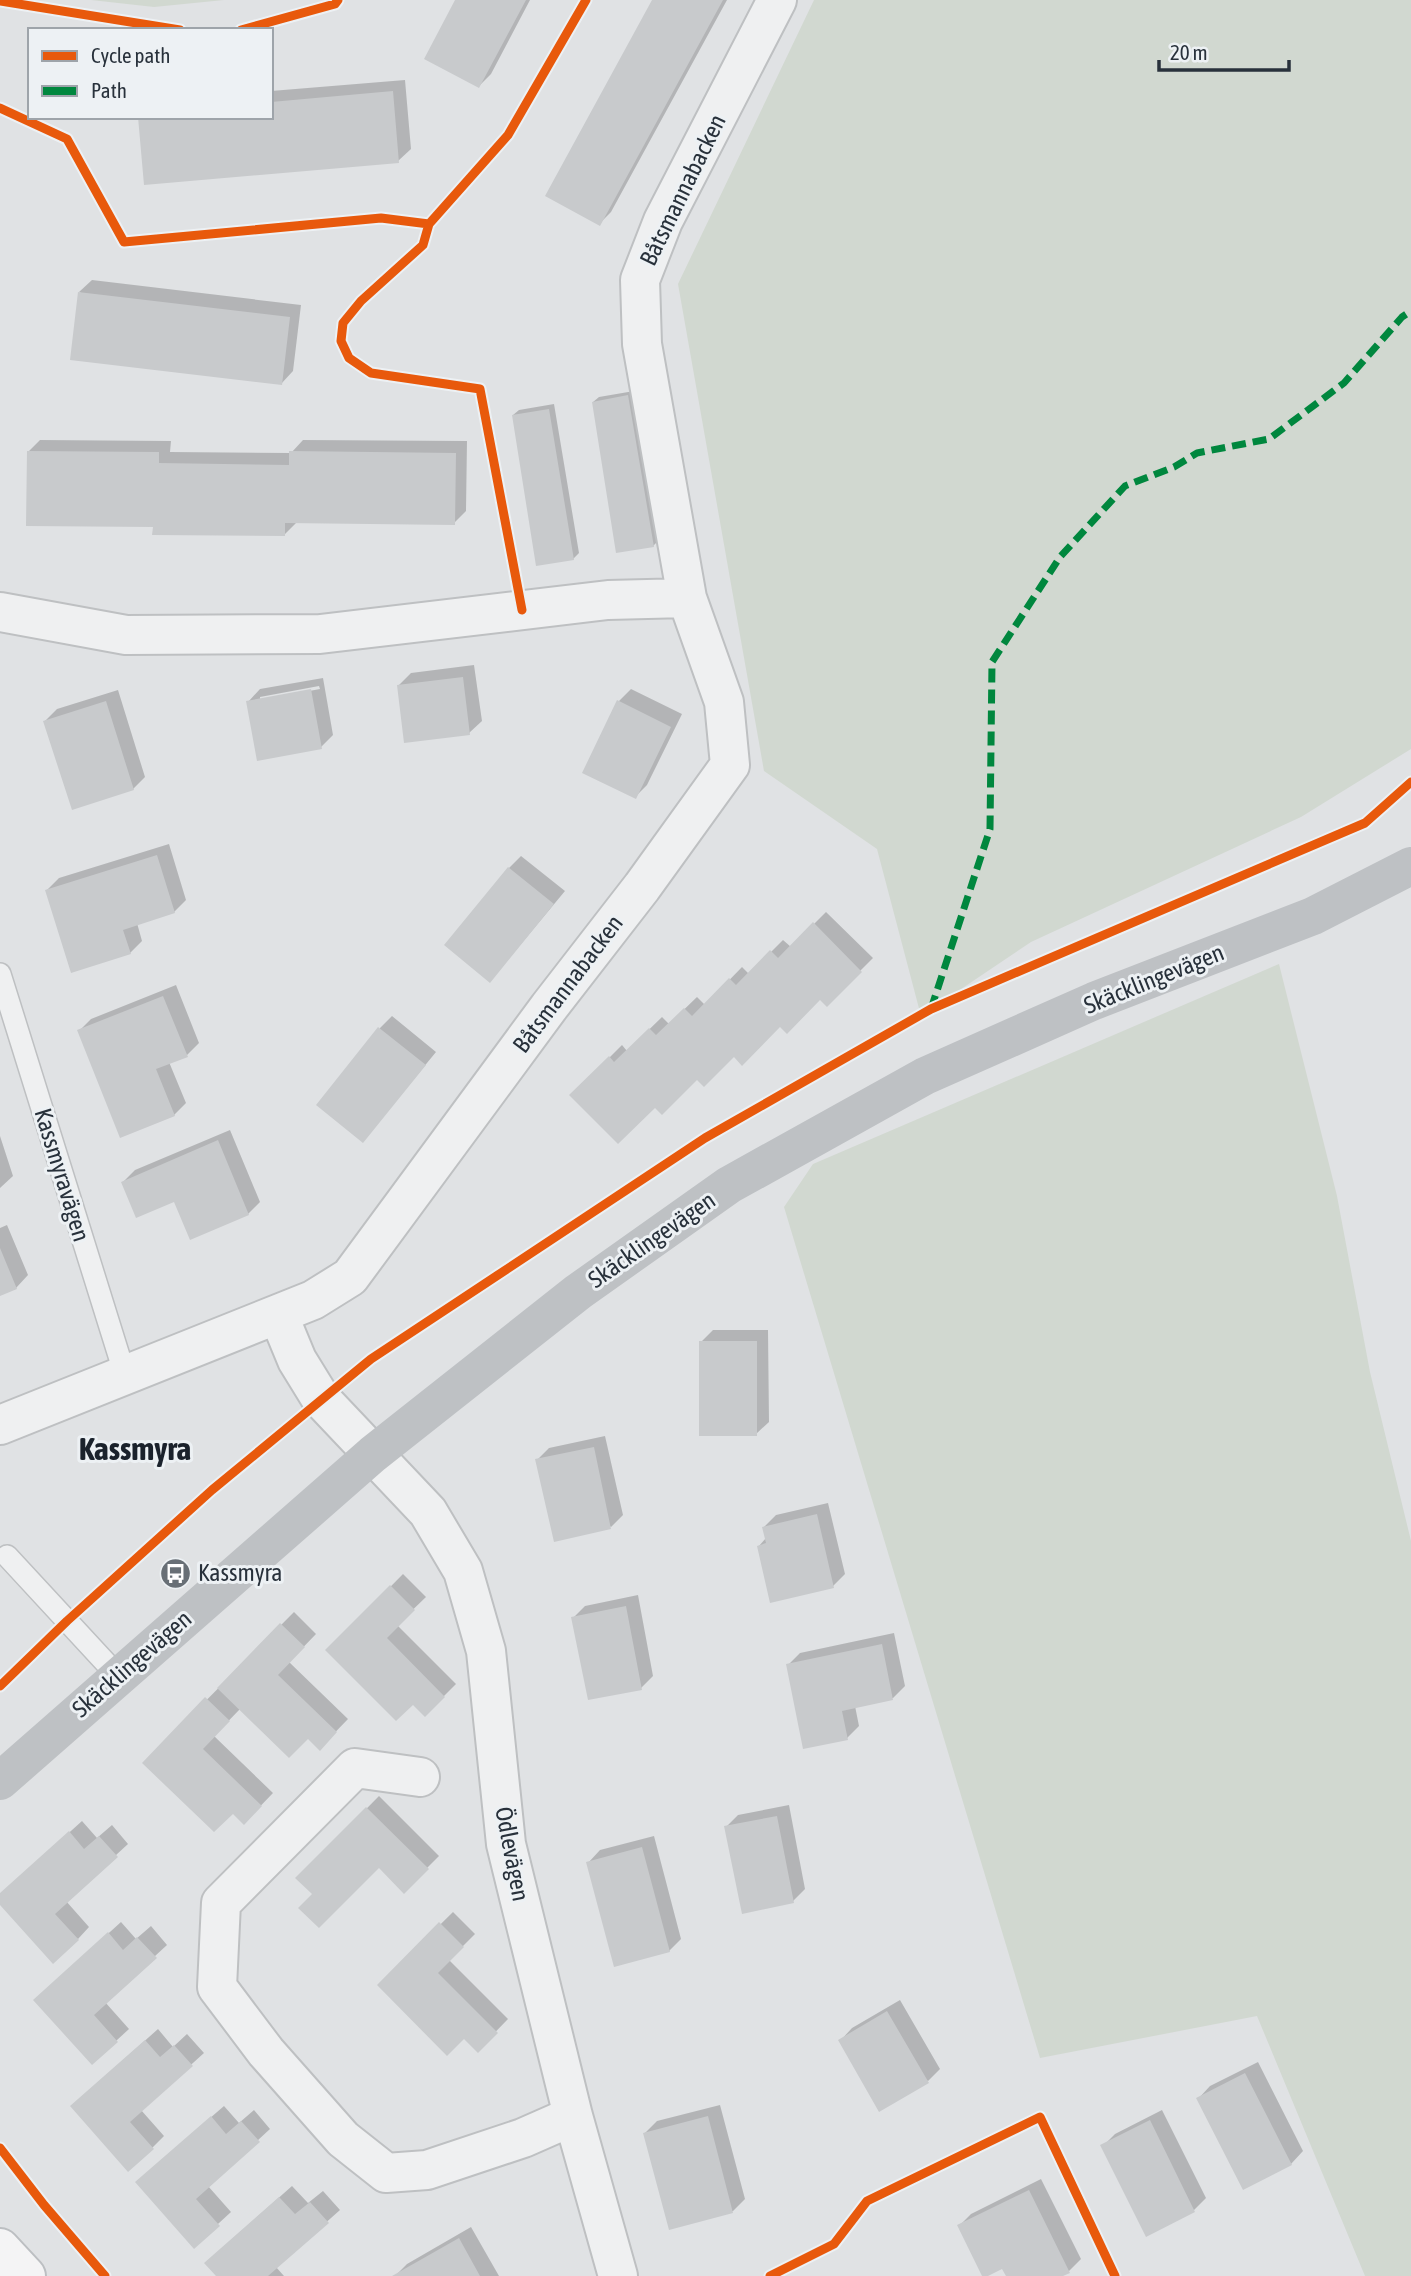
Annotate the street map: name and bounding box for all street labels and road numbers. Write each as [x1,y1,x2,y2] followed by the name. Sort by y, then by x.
[634,110,731,270] street label: Båtsmannabacken
[507,910,628,1058] street label: Båtsmannabacken
[1080,938,1228,1019] street label: Skäcklingevägen
[29,1105,95,1245] street label: Kassmyravägen
[583,1186,720,1293] street label: Skäcklingevägen
[67,1605,197,1723] street label: Skäcklingevägen
[490,1805,535,1903] street label: Ödlevägen

